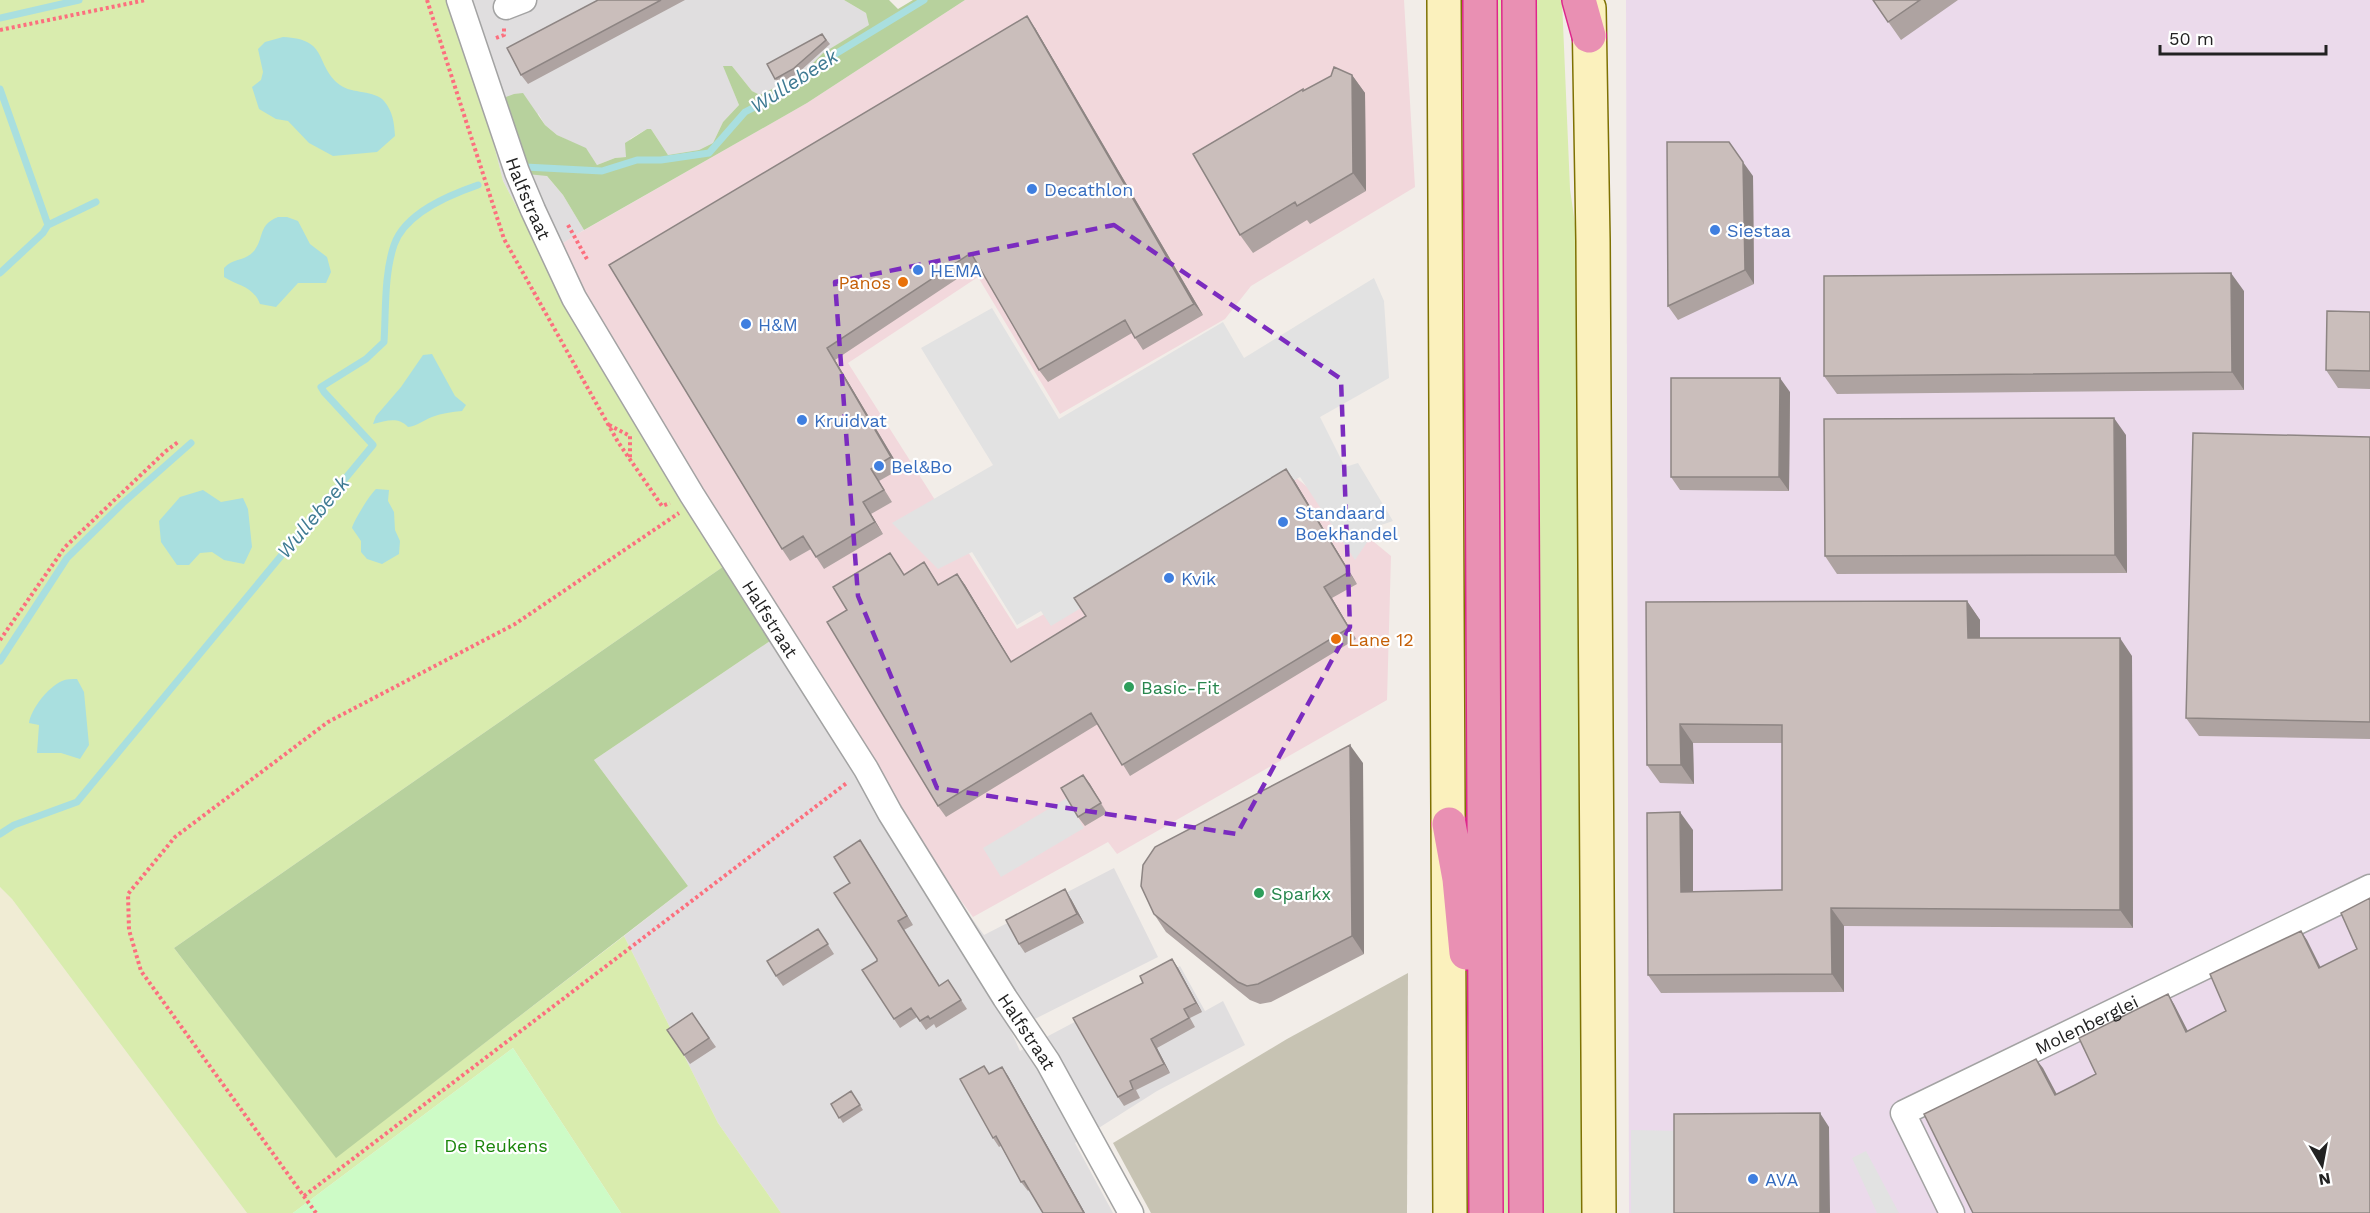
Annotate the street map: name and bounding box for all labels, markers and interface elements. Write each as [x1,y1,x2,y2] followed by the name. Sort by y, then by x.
[2160,18,2326,56] scale bar
[2169,28,2214,49] text: 50 m
[746,43,843,118] water label: Wullebeek
[502,154,556,243] street label: Halfstraat
[1044,179,1133,200] place label: Decathlon
[1025,182,1039,196] marker: Decathlon
[1727,220,1791,241] place label: Siestaa
[1708,223,1722,237] marker: Siestaa
[930,260,982,281] place label: HEMA
[911,263,925,277] marker: HEMA
[838,272,891,293] place label: Panos
[896,275,910,289] marker: Panos
[758,314,798,335] place label: H&M
[739,317,753,331] marker: H&M
[814,410,887,431] place label: Kruidvat
[795,413,809,427] marker: Kruidvat
[891,456,952,477] place label: Bel&Bo
[872,459,886,473] marker: Bel&Bo
[272,470,355,563] water label: Wullebeek
[1295,502,1398,544] place label: Standaard Boekhandel
[1276,515,1290,529] marker: Standaard Boekhandel
[1181,568,1216,589] place label: Kvik
[1162,571,1176,585] marker: Kvik
[738,576,803,662] street label: Halfstraat
[1348,629,1414,650] place label: Lane 12
[1329,632,1343,646] marker: Lane 12
[1141,677,1220,698] place label: Basic-Fit
[1122,680,1136,694] marker: Basic-Fit
[1271,883,1331,904] place label: Sparkx
[1252,886,1266,900] marker: Sparkx
[994,989,1061,1073] street label: Halfstraat
[2031,990,2141,1058] street label: Molenberglei
[444,1135,548,1156] park label: De Reukens
[2292,1135,2352,1195] north arrow
[1765,1169,1798,1190] place label: AVA
[2317,1169,2332,1190] text: N
[1746,1172,1760,1186] marker: AVA

